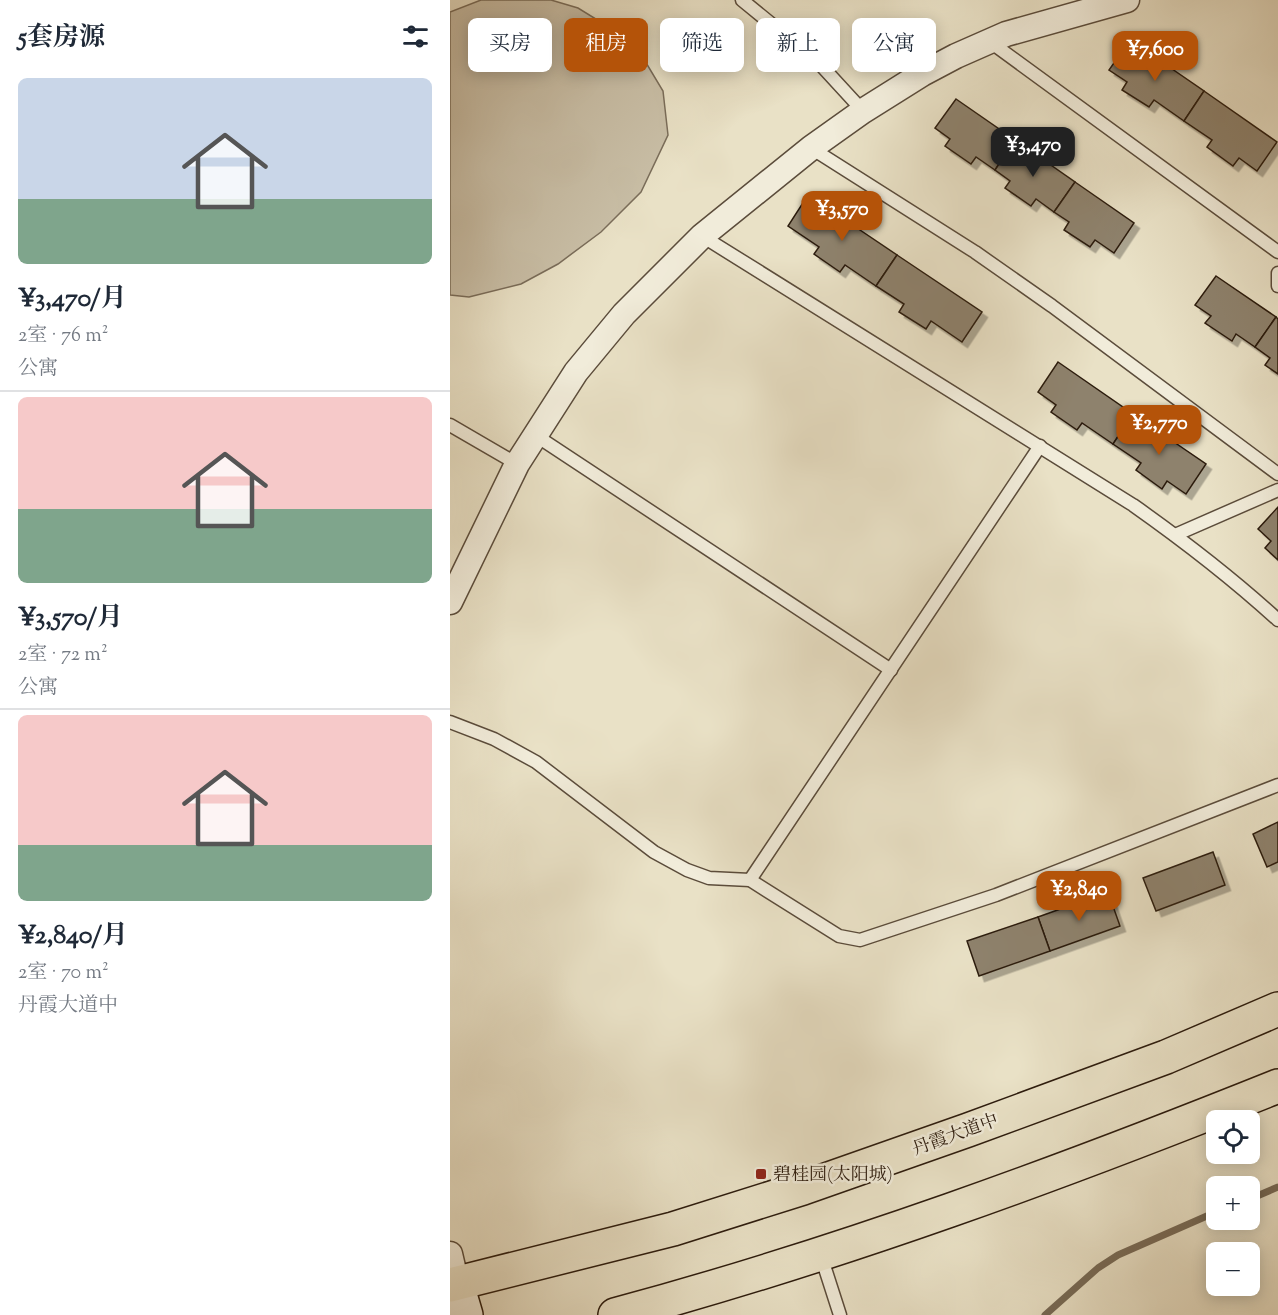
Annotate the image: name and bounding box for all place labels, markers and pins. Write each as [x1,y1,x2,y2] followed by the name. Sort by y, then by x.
[1106,31,1204,82] pin: ¥7,600
[984,127,1082,178] pin: ¥3,470
[793,191,891,242] pin: ¥3,570
[1110,405,1208,456] pin: ¥2,770
[1030,871,1128,922] pin: ¥2,840
[773,1163,893,1189] place label: 碧桂园(太阳城)
[754,1167,768,1181] marker: 碧桂园(太阳城)

